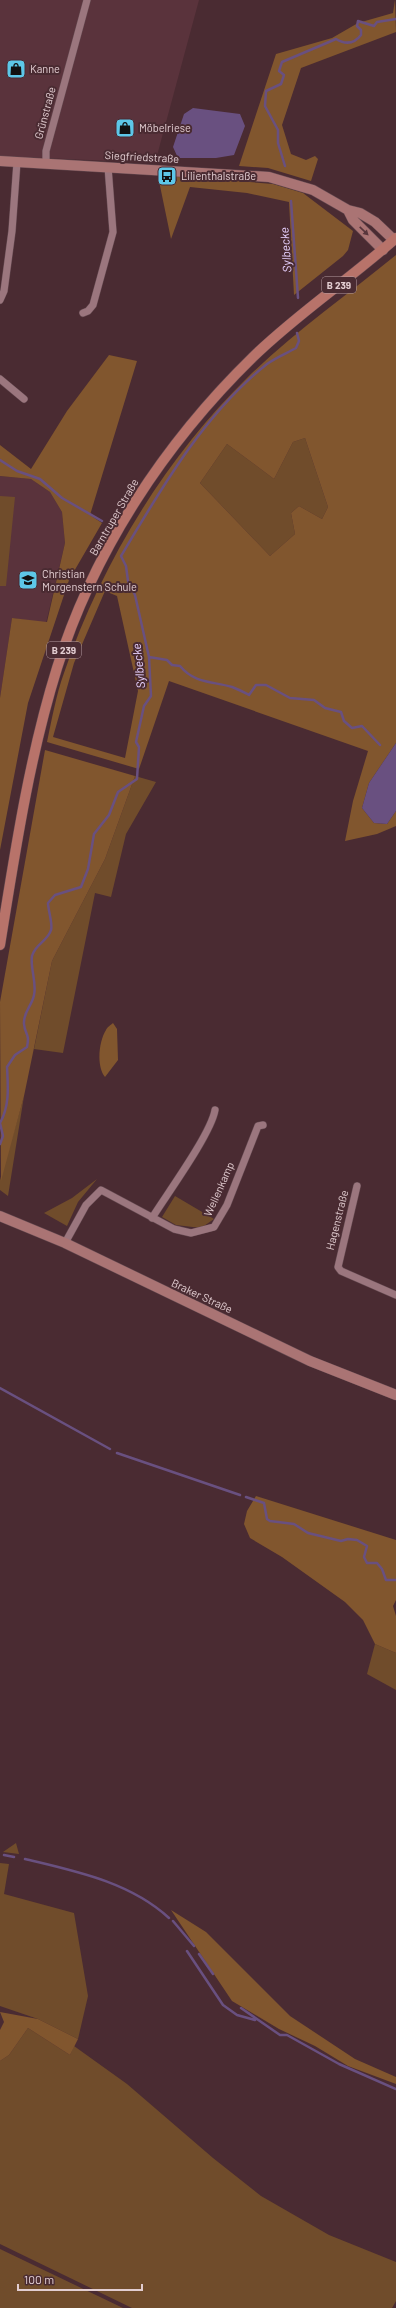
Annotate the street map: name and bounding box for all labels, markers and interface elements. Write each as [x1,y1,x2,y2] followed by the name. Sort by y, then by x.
[5,58,27,80] shop icon: Kanne
[30,62,60,75] place label: Kanne
[31,85,58,140] street label: Grünstraße
[114,117,136,139] shop icon: Möbelriese
[139,121,191,134] place label: Möbelriese
[105,148,180,165] street label: Siegfriedstraße
[156,165,178,187] bus stop icon: Lilienthalstraße
[181,169,256,182] place label: Lilienthalstraße
[359,226,369,235] one-way arrow
[276,227,294,273] water label: Sylbecke
[322,277,356,293] road number: B 239
[86,476,141,557] street label: Barntruper Straße
[42,567,137,593] place label: Christian Morgenstern Schule
[17,569,39,591] school or university icon: Christian Morgenstern Schule
[47,642,81,658] road number: B 239
[129,643,147,689] water label: Sylbecke
[201,1160,236,1218] street label: Wellenkamp
[323,1188,350,1251] street label: Hagenstraße
[170,1276,235,1315] street label: Braker Straße
[18,2266,142,2292] scale bar
[24,2272,54,2286] text: 100 m

